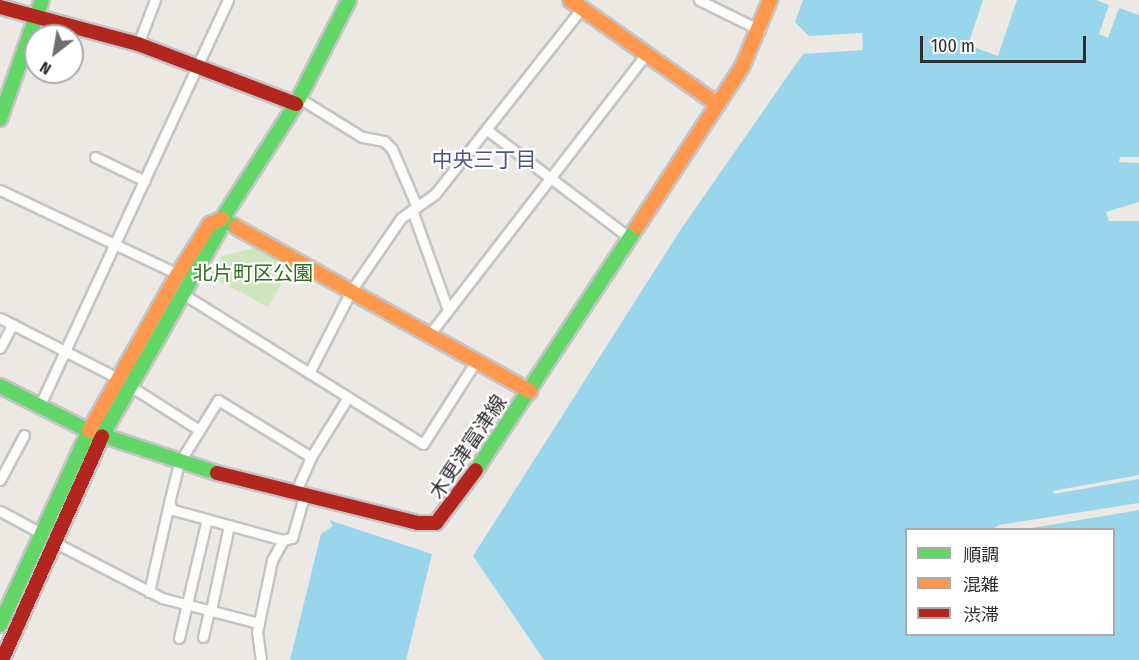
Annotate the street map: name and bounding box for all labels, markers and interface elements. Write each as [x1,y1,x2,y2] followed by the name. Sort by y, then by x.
[24,24,84,84] north arrow
[923,24,1090,62] scale bar
[931,35,975,57] text: 100 m
[36,58,55,79] text: N
[432,147,536,173] district label: 中央三丁目
[193,261,313,285] park label: 北片町区公園
[425,391,511,503] street label: 木更津富津線
[905,528,1115,636] legend
[963,544,999,566] text: 順調
[963,574,999,596] text: 混雑
[963,604,999,626] text: 渋滞

